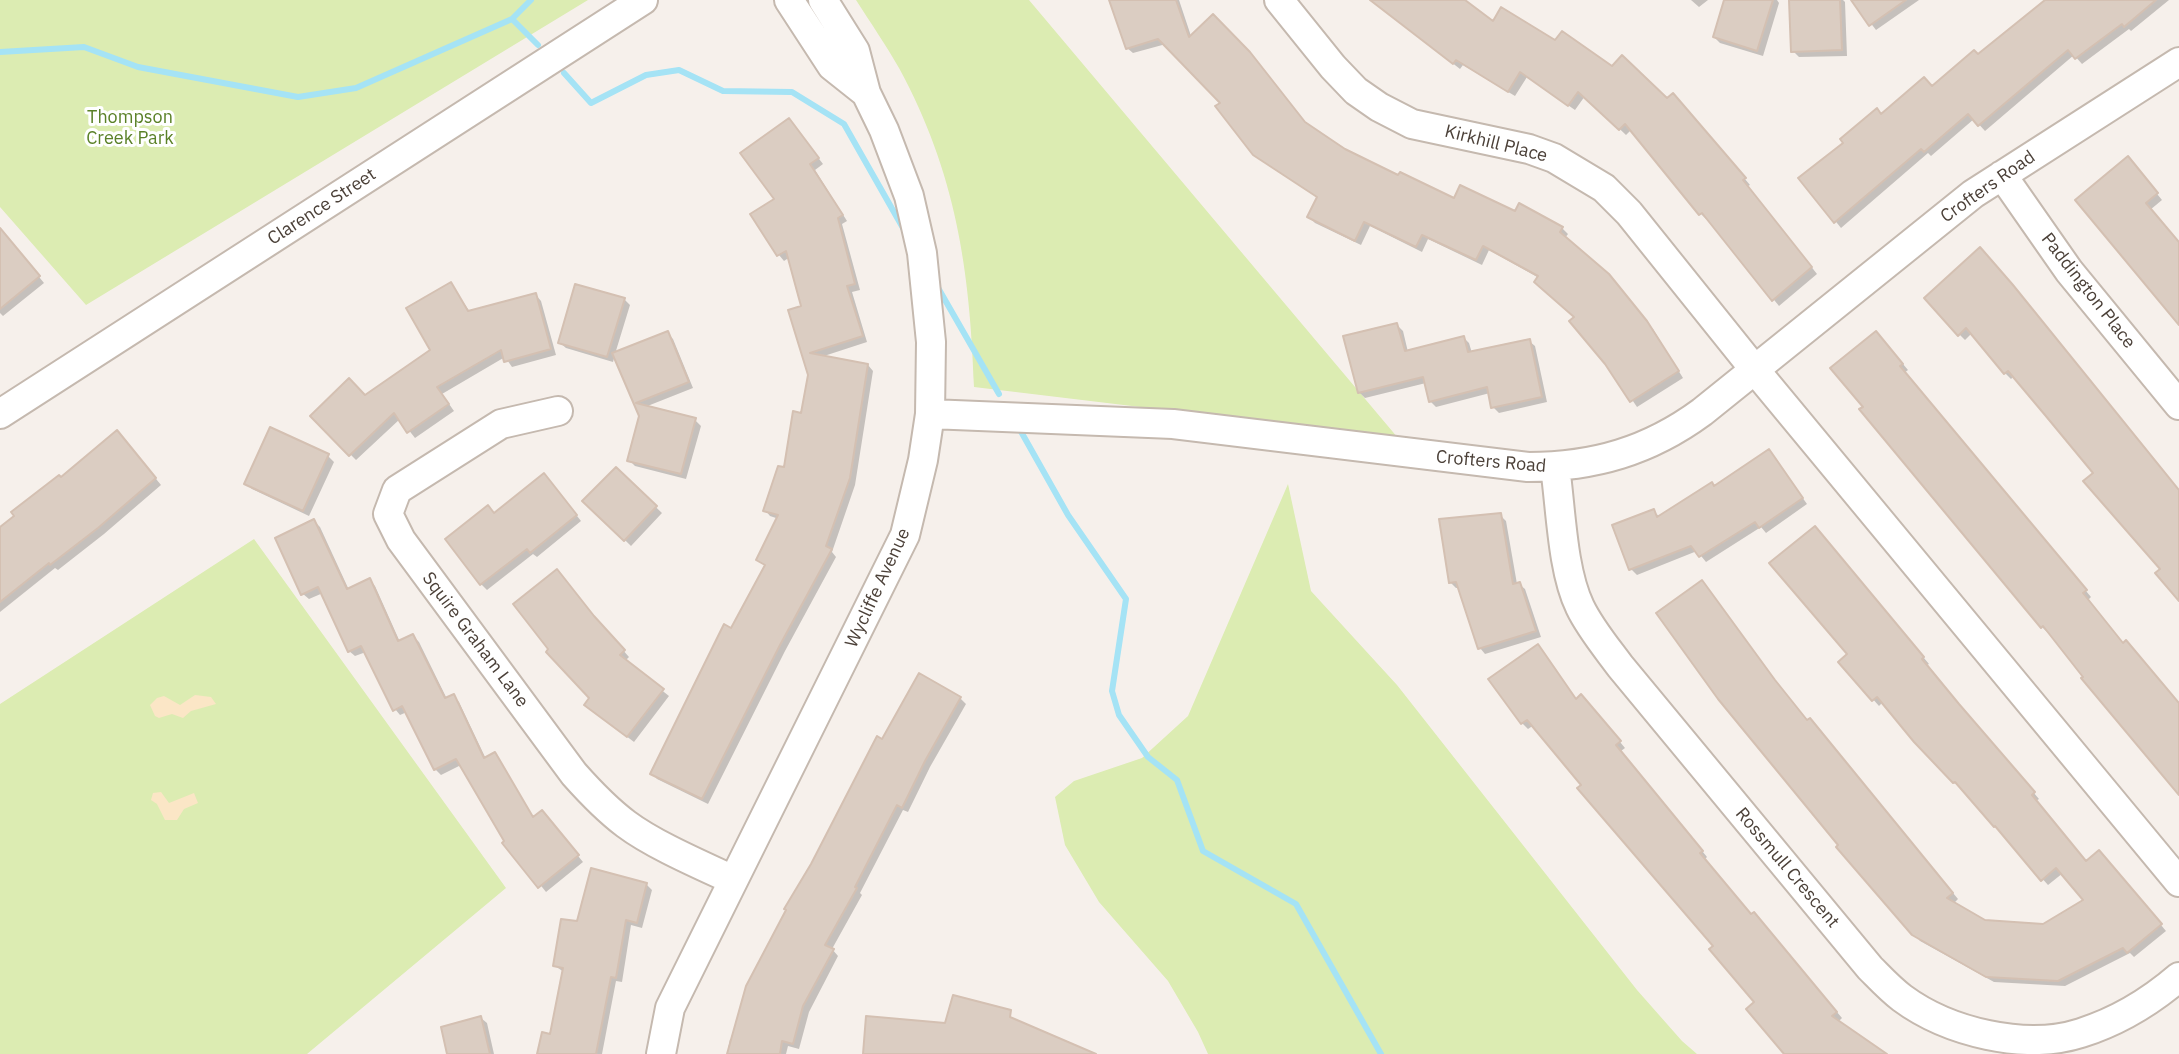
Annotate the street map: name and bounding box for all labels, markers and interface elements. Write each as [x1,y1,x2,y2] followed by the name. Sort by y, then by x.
[86,107,174,150] park label: Thompson Creek Park
[1442,121,1550,167] street label: Kirkhill Place
[1936,146,2040,228] street label: Crofters Road
[264,164,380,250] street label: Clarence Street
[2036,229,2140,353] street label: Paddington Place
[1435,446,1547,478] street label: Crofters Road
[841,525,915,651] street label: Wycliffe Avenue
[417,568,533,712] street label: Squire Graham Lane
[1730,803,1844,933] street label: Rossmull Crescent

